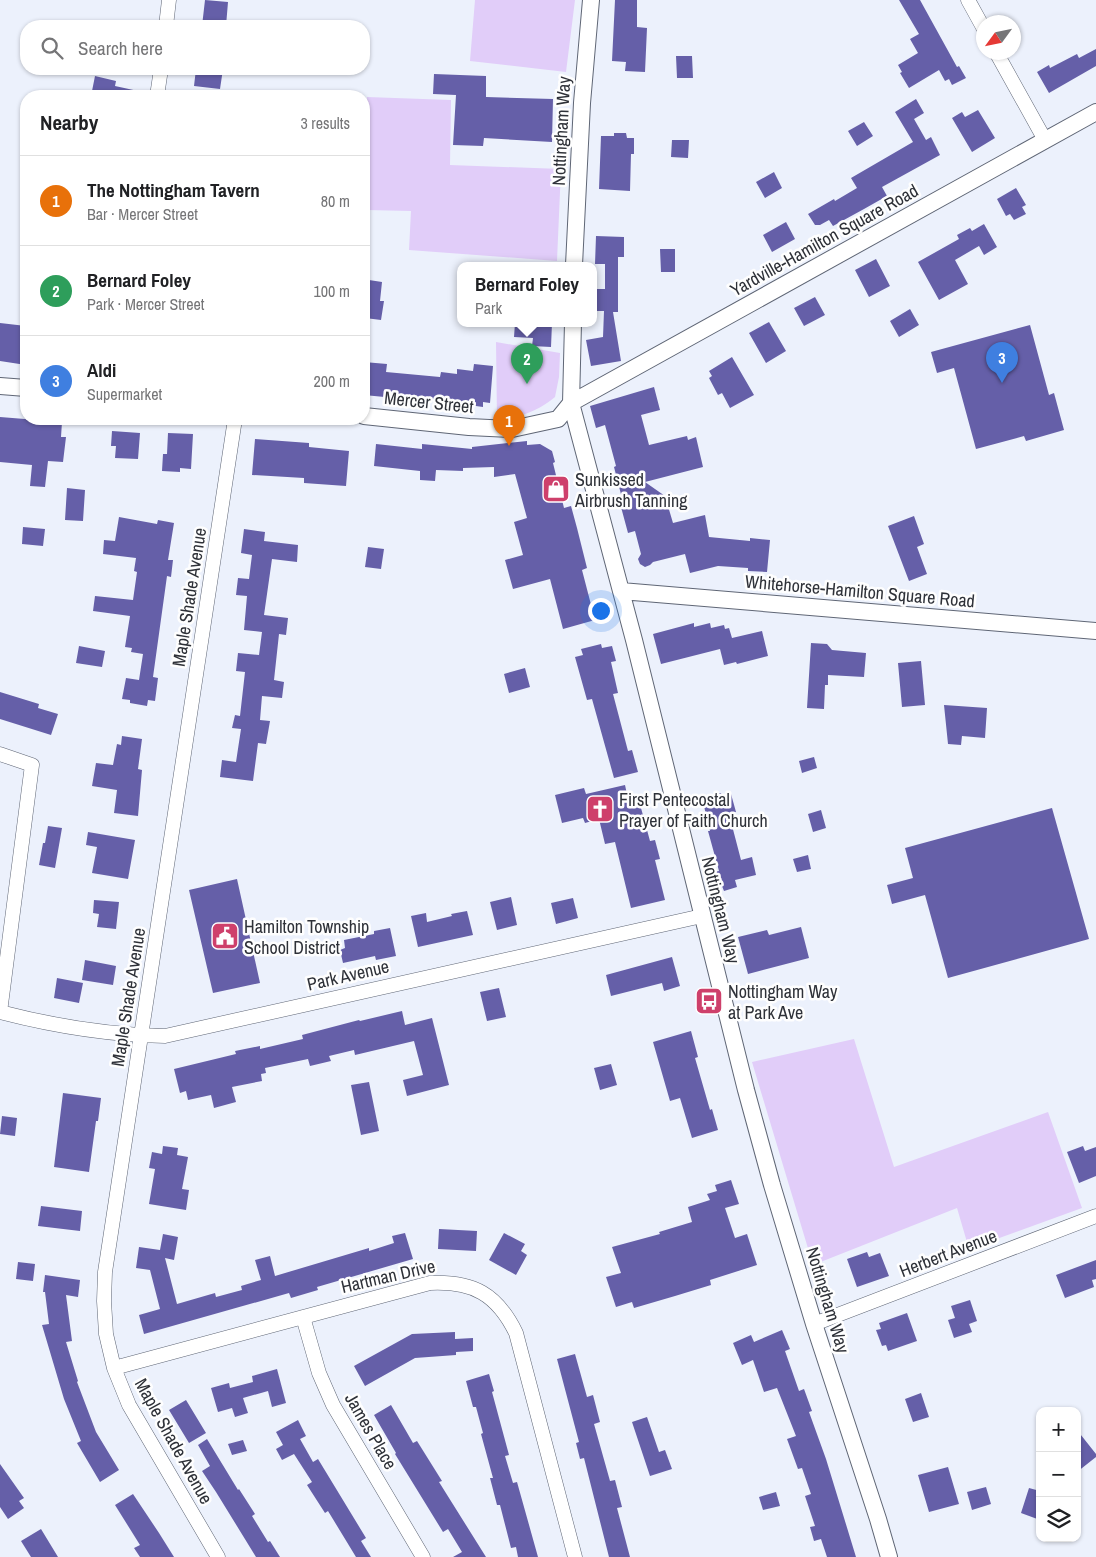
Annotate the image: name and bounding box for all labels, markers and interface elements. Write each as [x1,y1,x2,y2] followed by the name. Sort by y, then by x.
[976,15,1021,60] north arrow
[20,20,370,75] search box
[38,34,66,62] icon: search
[78,35,163,61] text: Search here
[546,75,576,186] street label: Nottingham Way
[40,108,98,137] text: Nearby
[300,112,350,134] text: 3 results
[87,177,260,203] text: The Nottingham Tavern
[725,178,923,302] street label: Yardville-Hamilton Square Road
[52,190,60,212] text: 1
[321,190,350,212] text: 80 m
[87,203,198,225] text: Bar · Mercer Street
[457,262,597,327] popup
[87,267,191,293] text: Bernard Foley
[475,271,579,297] text: Bernard Foley
[52,280,60,302] text: 2
[314,280,350,302] text: 100 m
[87,293,204,315] text: Park · Mercer Street
[475,297,502,319] text: Park
[986,342,1018,383] pin: 3
[511,343,543,384] pin: 2
[87,357,116,383] text: Aldi
[52,370,60,392] text: 3
[314,370,350,392] text: 200 m
[87,383,162,405] text: Supermarket
[383,385,475,419] street label: Mercer Street
[493,405,525,446] pin: 1
[574,467,688,513] place label: Sunkissed Airbrush Tanning
[541,474,571,504] shop icon: Sunkissed Airbrush Tanning
[166,526,212,668] street label: Maple Shade Avenue
[744,569,976,613] street label: Whitehorse-Hamilton Square Road
[588,598,614,624] your location
[619,787,768,833] place label: First Pentecostal Prayer of Faith Church
[585,794,615,824] church icon: First Pentecostal Prayer of Faith Church
[696,854,747,967] street label: Nottingham Way
[244,914,369,960] place label: Hamilton Township School District
[210,921,240,951] public building icon: Hamilton Township School District
[105,926,151,1068] street label: Maple Shade Avenue
[305,953,391,997] street label: Park Avenue
[728,979,838,1025] place label: Nottingham Way at Park Ave
[694,986,724,1016] bus stop icon: Nottingham Way at Park Ave
[896,1223,1000,1283] street label: Herbert Avenue
[800,1244,856,1357] street label: Nottingham Way
[338,1253,438,1299] street label: Hartman Drive
[129,1374,219,1508] street label: Maple Shade Avenue
[339,1388,403,1474] street label: James Place
[1036,1407,1081,1542] map controls
[1036,1407,1081,1452] button: +
[1036,1452,1081,1497] button: −
[1036,1497,1081,1542] button: layers

